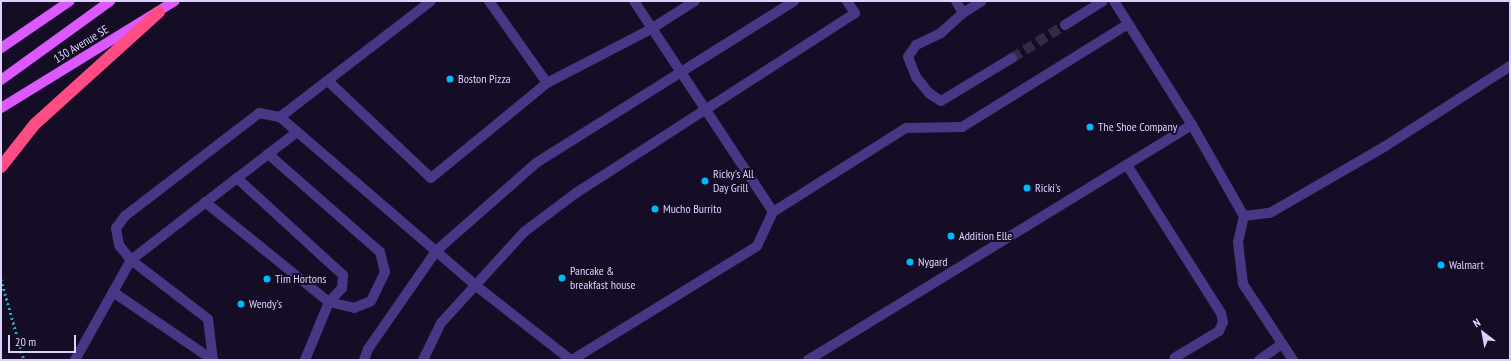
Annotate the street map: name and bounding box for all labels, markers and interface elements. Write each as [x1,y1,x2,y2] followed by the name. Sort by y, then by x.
[51,22,111,66] street label: 130 Avenue SE
[458,72,511,86] place label: Boston Pizza
[445,74,455,84] marker: Boston Pizza
[1098,120,1177,134] place label: The Shoe Company
[1085,122,1095,132] marker: The Shoe Company
[713,167,754,195] place label: Ricky's All Day Grill
[700,176,710,186] marker: Ricky's All Day Grill
[1035,181,1060,195] place label: Ricki's
[1022,183,1032,193] marker: Ricki's
[663,202,722,216] place label: Mucho Burrito
[650,204,660,214] marker: Mucho Burrito
[959,229,1012,243] place label: Addition Elle
[946,231,956,241] marker: Addition Elle
[918,255,947,269] place label: Nygard
[905,257,915,267] marker: Nygard
[1449,258,1484,272] place label: Walmart
[1436,260,1446,270] marker: Walmart
[570,264,635,292] place label: Pancake & breakfast house
[275,272,326,286] place label: Tim Hortons
[557,273,567,283] marker: Pancake & breakfast house
[262,274,272,284] marker: Tim Hortons
[249,297,282,311] place label: Wendy's
[236,299,246,309] marker: Wendy's
[1463,313,1503,353] north arrow
[1470,315,1483,330] text: N
[10,327,78,353] scale bar
[15,334,36,349] text: 20 m

